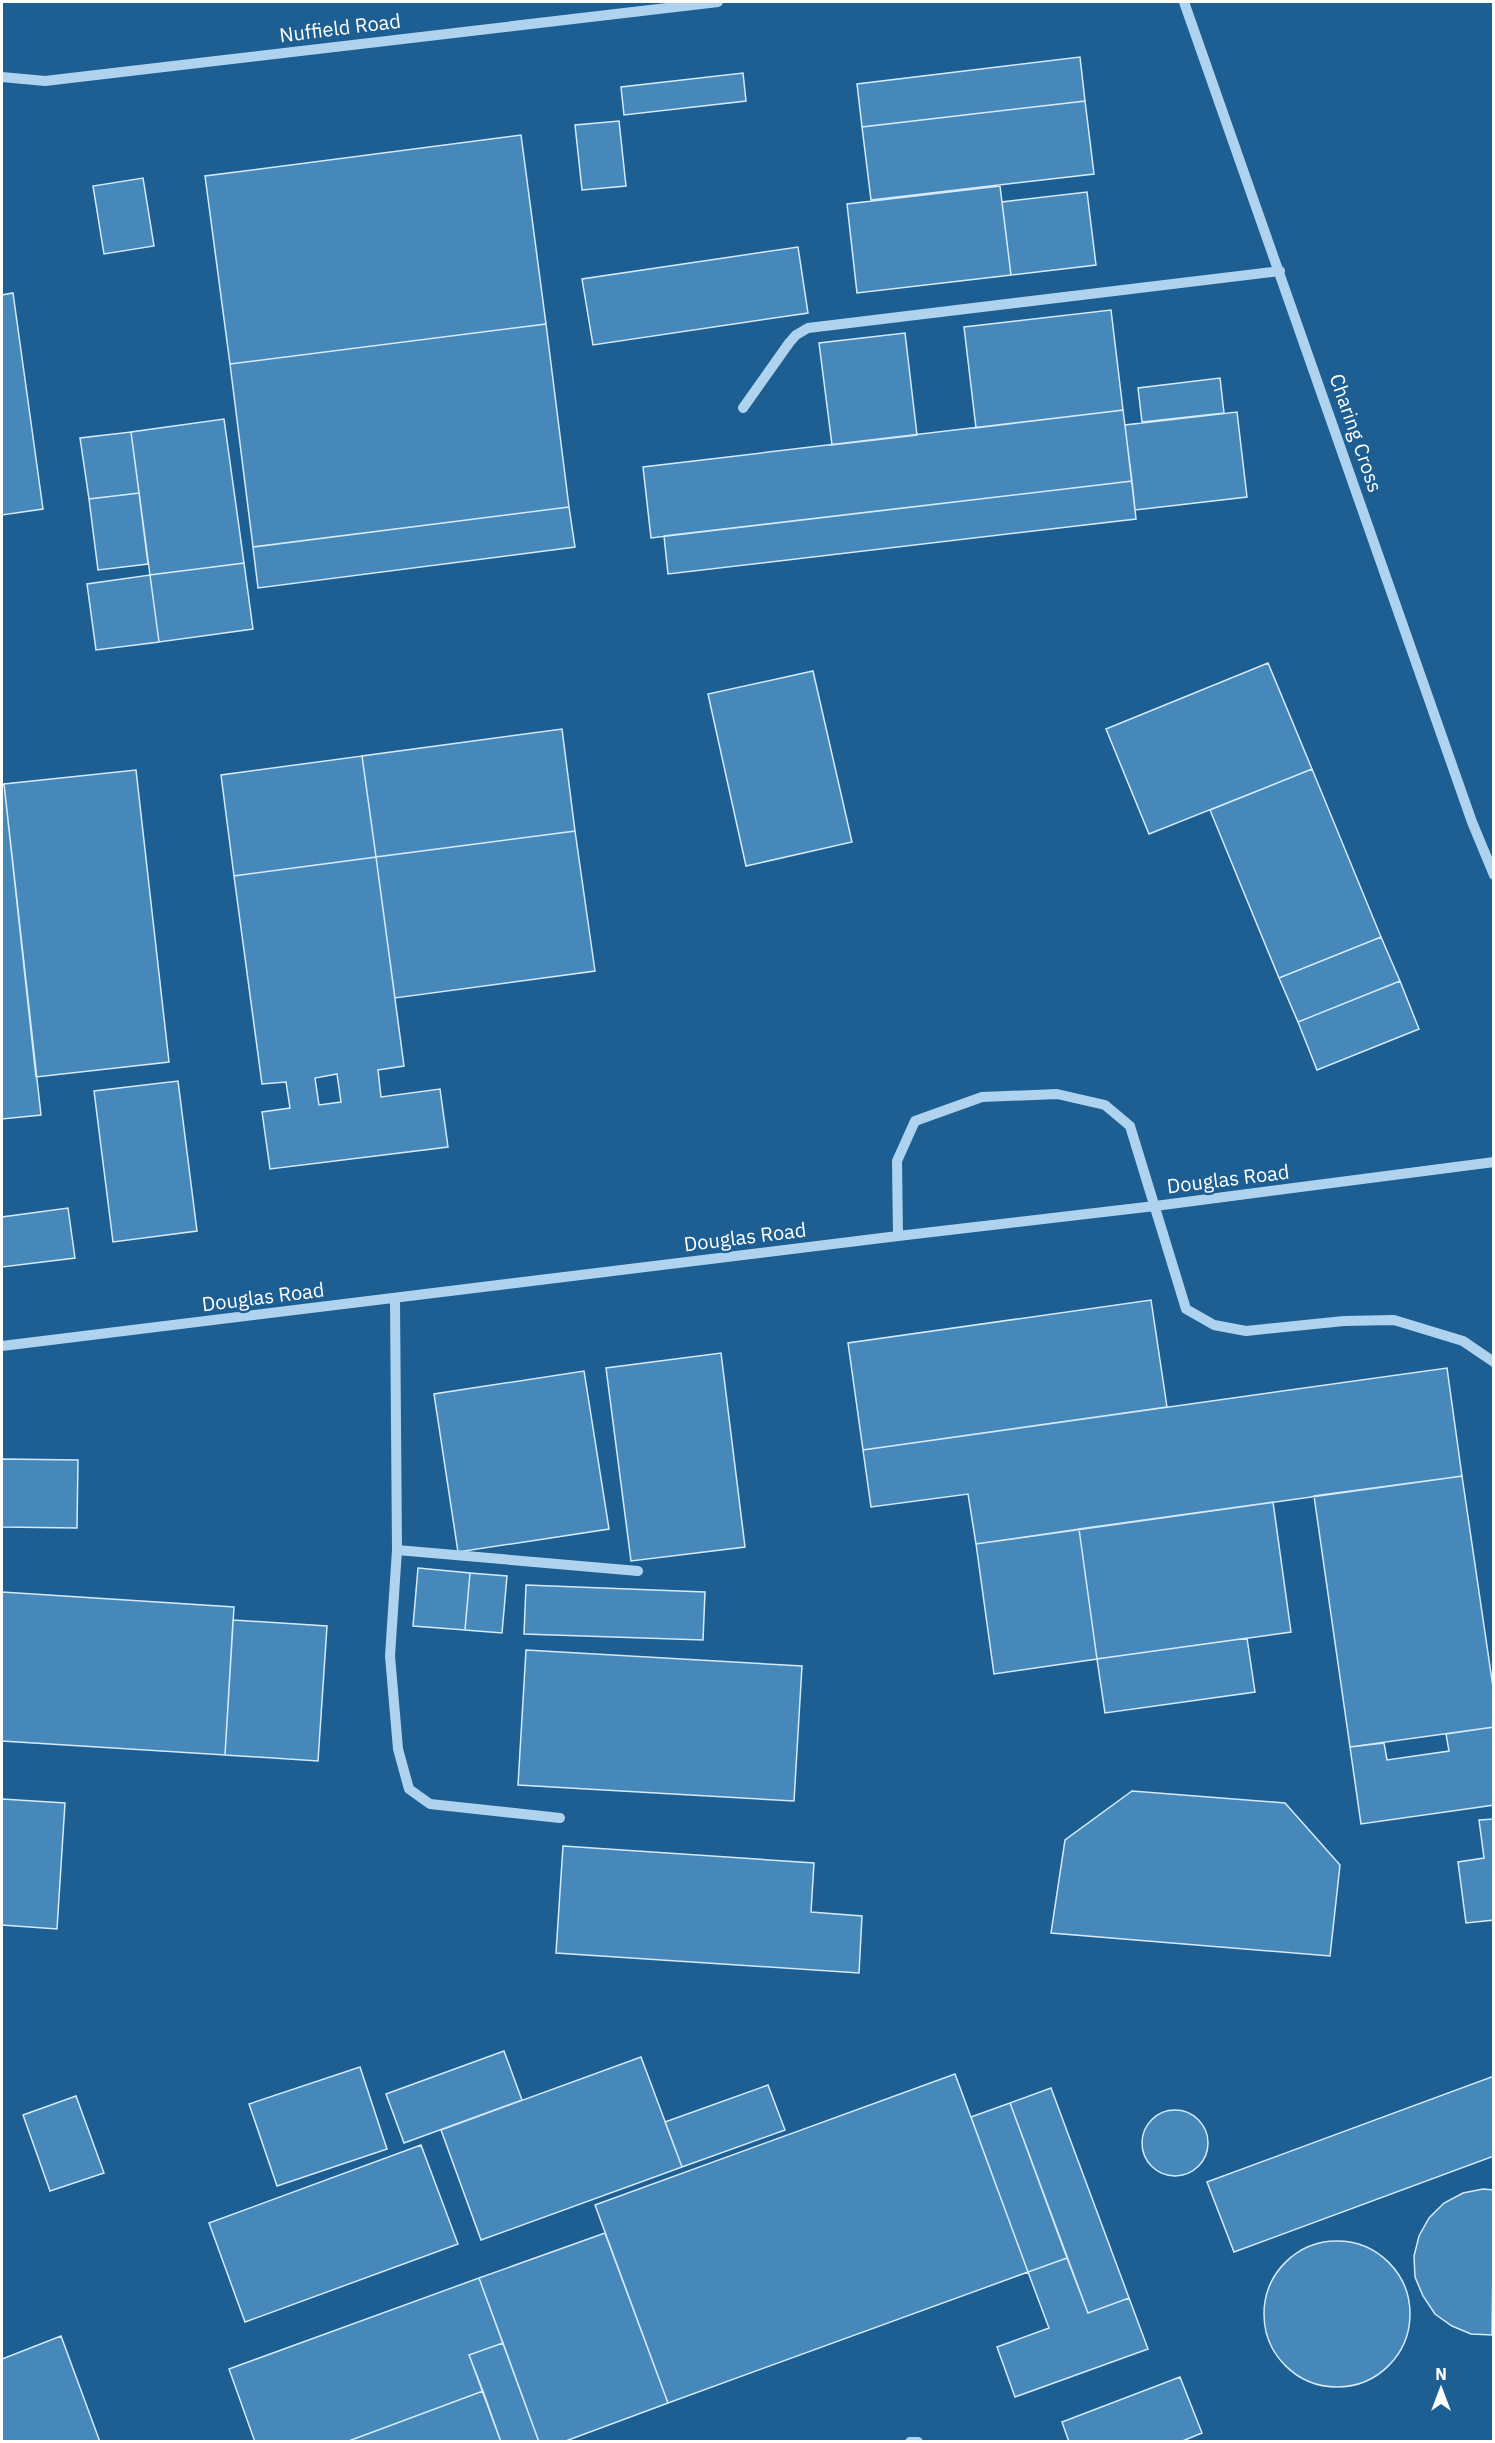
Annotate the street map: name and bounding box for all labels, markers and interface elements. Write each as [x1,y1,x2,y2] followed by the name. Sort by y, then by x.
[278,7,402,48] street label: Nuffield Road
[1324,370,1389,496] street label: Charing Cross
[1165,1158,1291,1199] street label: Douglas Road
[682,1216,808,1257] street label: Douglas Road
[200,1276,326,1317] street label: Douglas Road
[1411,2359,1471,2419] north arrow
[1435,2364,1447,2384] text: N

